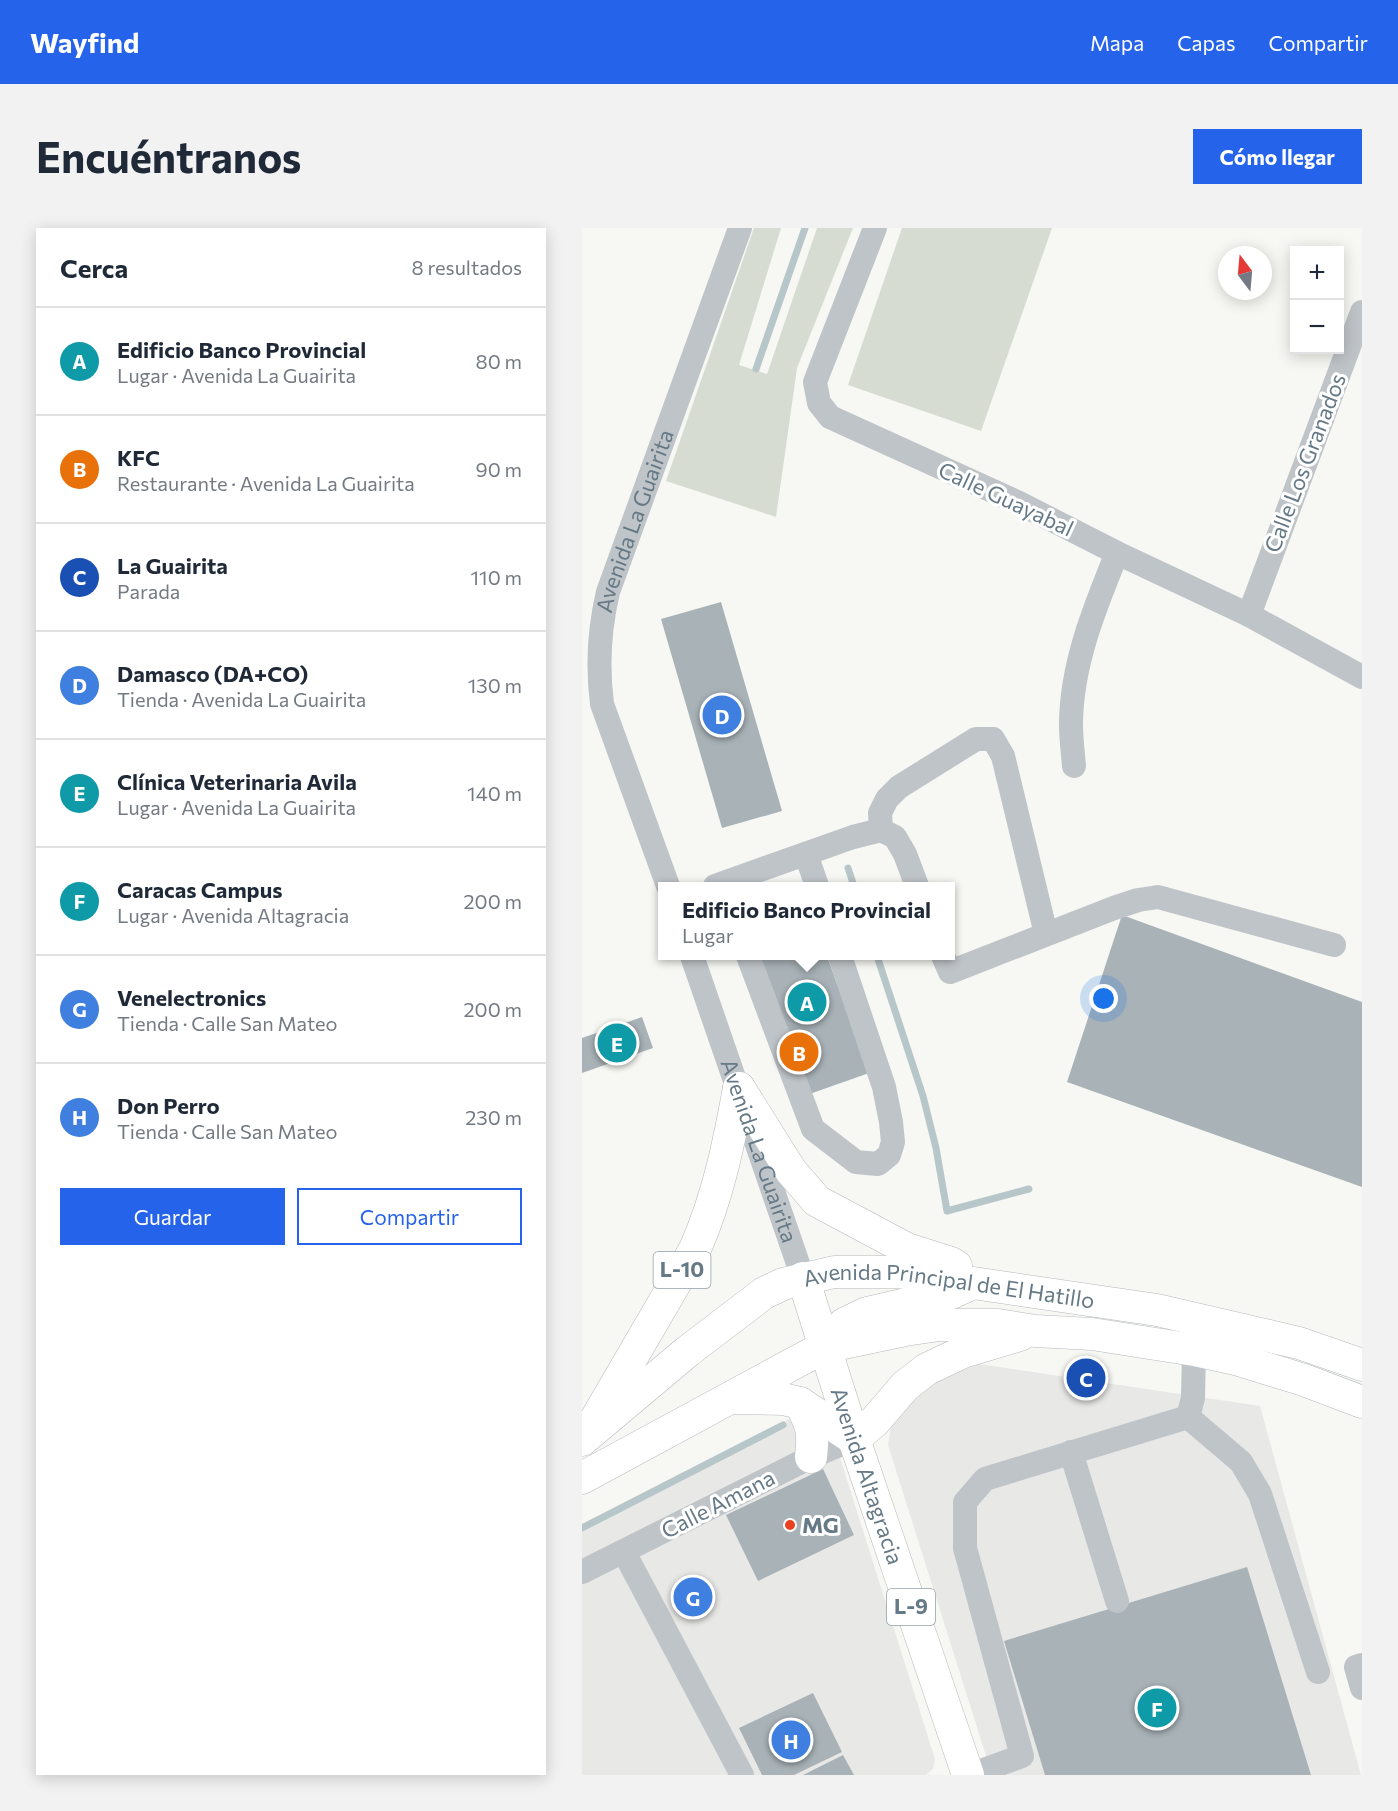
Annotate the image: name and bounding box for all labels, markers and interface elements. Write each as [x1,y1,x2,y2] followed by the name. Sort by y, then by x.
[30,25,139,59] text: Wayfind
[1090,30,1144,55] text: Mapa
[1177,30,1236,55] text: Capas
[1269,30,1368,55] text: Compartir
[1193,129,1362,184] button: Cómo llegar
[36,130,301,182] text: Encuéntranos
[1218,246,1272,300] north arrow
[1290,246,1344,354] map controls
[1290,246,1344,300] button: +
[60,252,128,283] text: Cerca
[411,255,522,279] text: 8 resultados
[1290,300,1344,354] button: −
[117,336,366,363] text: Edificio Banco Provincial
[72,349,87,373] text: A
[476,349,522,373] text: 80 m
[117,363,356,387] text: Lugar · Avenida La Guairita
[1258,370,1351,556] street label: Calle Los Granados
[590,426,679,615] street label: Avenida La Guairita
[117,444,160,471] text: KFC
[934,455,1078,542] street label: Calle Guayabal
[73,457,86,481] text: B
[476,457,522,481] text: 90 m
[117,471,415,495] text: Restaurante · Avenida La Guairita
[117,552,228,579] text: La Guairita
[73,565,86,589] text: C
[471,565,522,589] text: 110 m
[117,579,180,603] text: Parada
[117,660,308,687] text: Damasco (DA+CO)
[72,673,87,697] text: D
[468,673,522,697] text: 130 m
[117,687,366,711] text: Tienda · Avenida La Guairita
[702,692,742,738] pin: D
[117,768,357,795] text: Clínica Veterinaria Avila
[74,781,85,805] text: E
[467,781,522,805] text: 140 m
[117,795,356,819] text: Lugar · Avenida La Guairita
[117,876,282,903] text: Caracas Campus
[658,882,955,960] popup
[74,889,85,913] text: F
[464,889,522,913] text: 200 m
[682,896,931,923] text: Edificio Banco Provincial
[117,903,349,927] text: Lugar · Avenida Altagracia
[682,923,734,947] text: Lugar
[788,980,826,1024] pin: A
[117,984,266,1011] text: Venelectronics
[1089,984,1118,1013] your location
[72,997,87,1021] text: G
[464,997,522,1021] text: 200 m
[117,1011,338,1035] text: Tienda · Calle San Mateo
[597,1020,636,1066] pin: E
[780,1030,818,1074] pin: B
[715,1055,804,1246] street label: Avenida La Guairita
[117,1092,220,1119] text: Don Perro
[72,1105,87,1129] text: H
[465,1105,522,1129] text: 230 m
[117,1119,338,1143] text: Tienda · Calle San Mateo
[60,1188,285,1245] button: Guardar
[297,1188,522,1245] button: Compartir
[654,1252,710,1288] road number: L-10
[800,1257,1096,1314] street label: Avenida Principal de El Hatillo
[1066,1356,1106,1400] pin: C
[825,1384,910,1568] street label: Avenida Altagracia
[657,1463,779,1544] street label: Calle Amana
[802,1511,839,1538] place label: MG
[783,1518,797,1532] marker: MG
[674,1574,712,1620] pin: G
[887,1589,935,1625] road number: L-9
[1138,1686,1176,1730] pin: F
[772,1718,810,1762] pin: H

